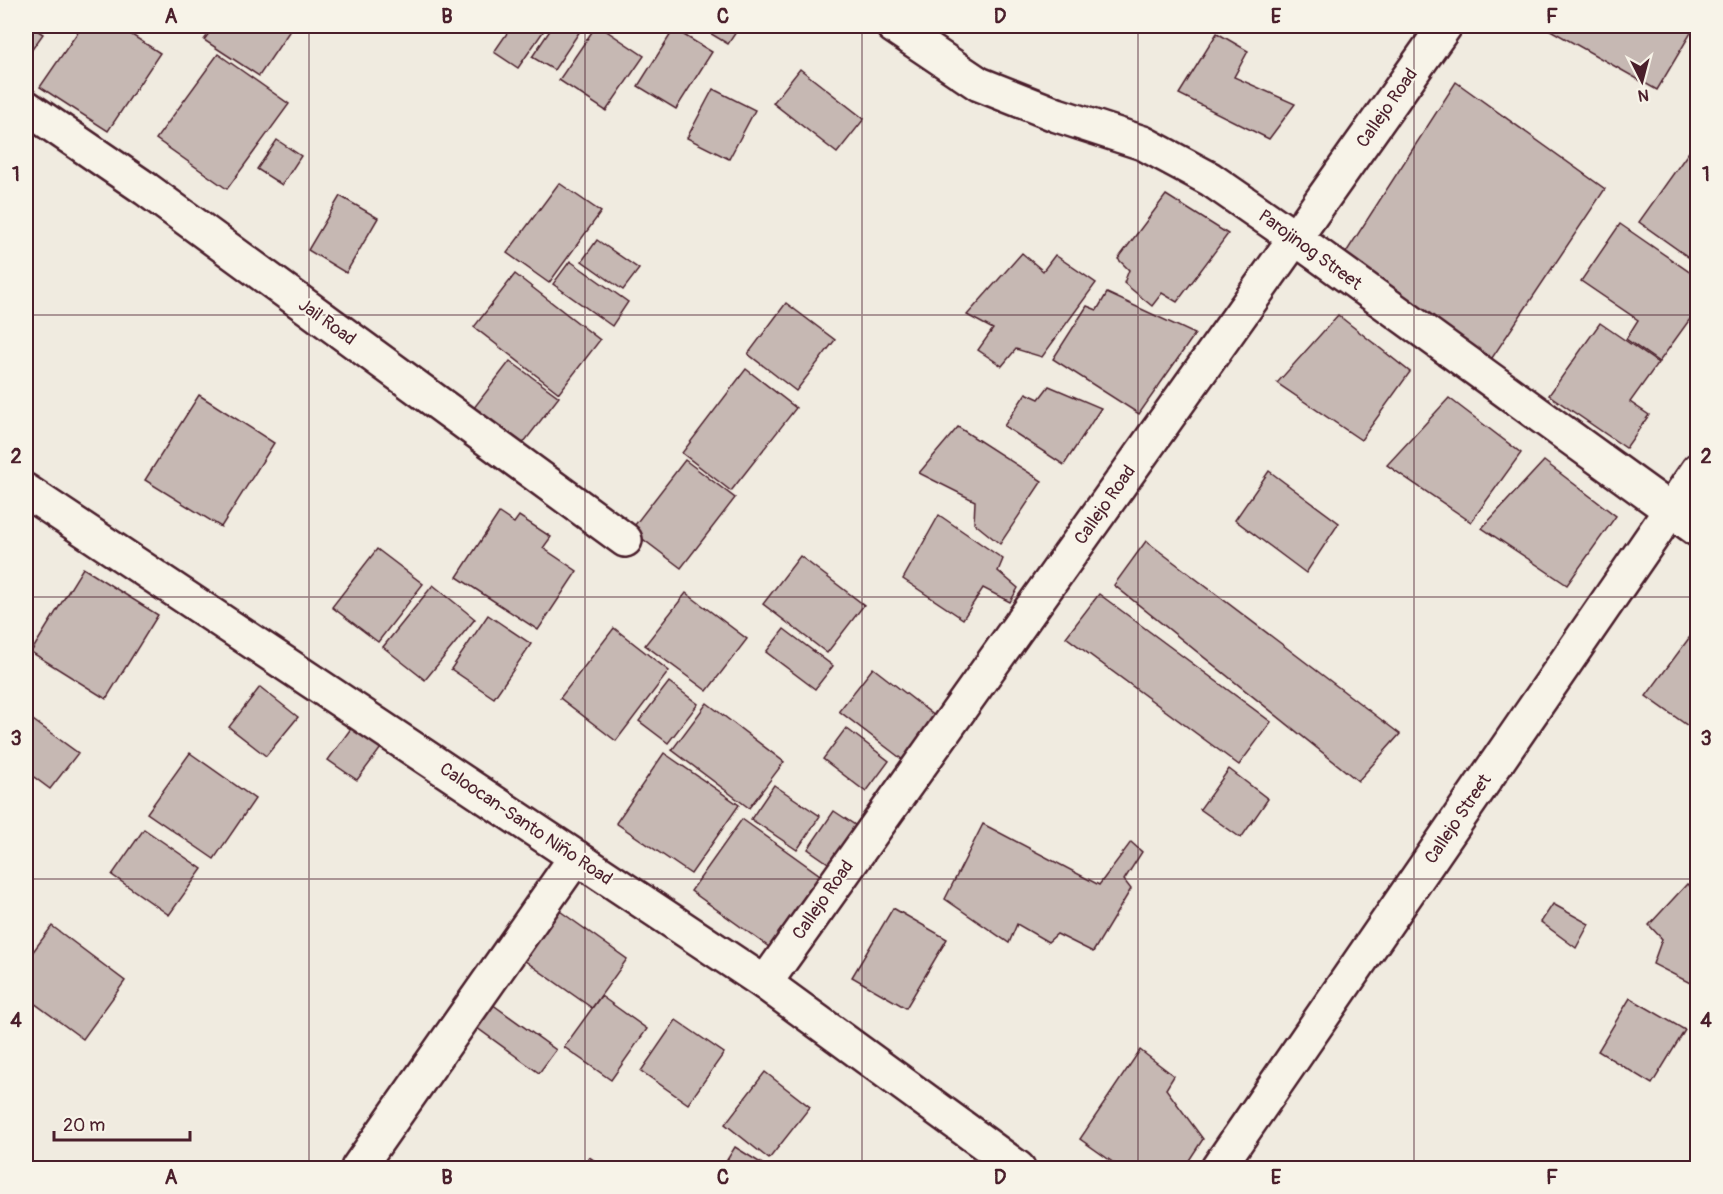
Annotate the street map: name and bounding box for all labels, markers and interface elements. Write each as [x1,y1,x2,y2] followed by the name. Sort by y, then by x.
[165,4,178,29] text: A
[441,4,453,29] text: B
[717,4,729,29] text: C
[994,4,1007,29] text: D
[1271,4,1282,29] text: E
[1546,4,1558,29] text: F
[1612,51,1672,111] north arrow
[1351,64,1423,152] street label: Callejo Road
[1637,84,1650,105] text: N
[12,162,20,187] text: 1
[1702,162,1710,187] text: 1
[1254,205,1367,296] street label: Parojinog Street
[294,293,360,351] street label: Jail Road
[10,444,22,469] text: 2
[1700,444,1712,469] text: 2
[1069,461,1141,549] street label: Callejo Road
[10,726,22,751] text: 3
[1700,726,1712,751] text: 3
[435,758,617,890] street label: Caloocan-Santo Niño Road
[1420,769,1497,868] street label: Callejo Street
[787,856,859,944] street label: Callejo Road
[10,1008,22,1033] text: 4
[1700,1008,1712,1033] text: 4
[54,1104,190,1142] scale bar
[63,1114,105,1137] text: 20 m
[165,1165,178,1190] text: A
[441,1165,453,1190] text: B
[717,1165,729,1190] text: C
[994,1165,1007,1190] text: D
[1271,1165,1282,1190] text: E
[1546,1165,1558,1190] text: F

